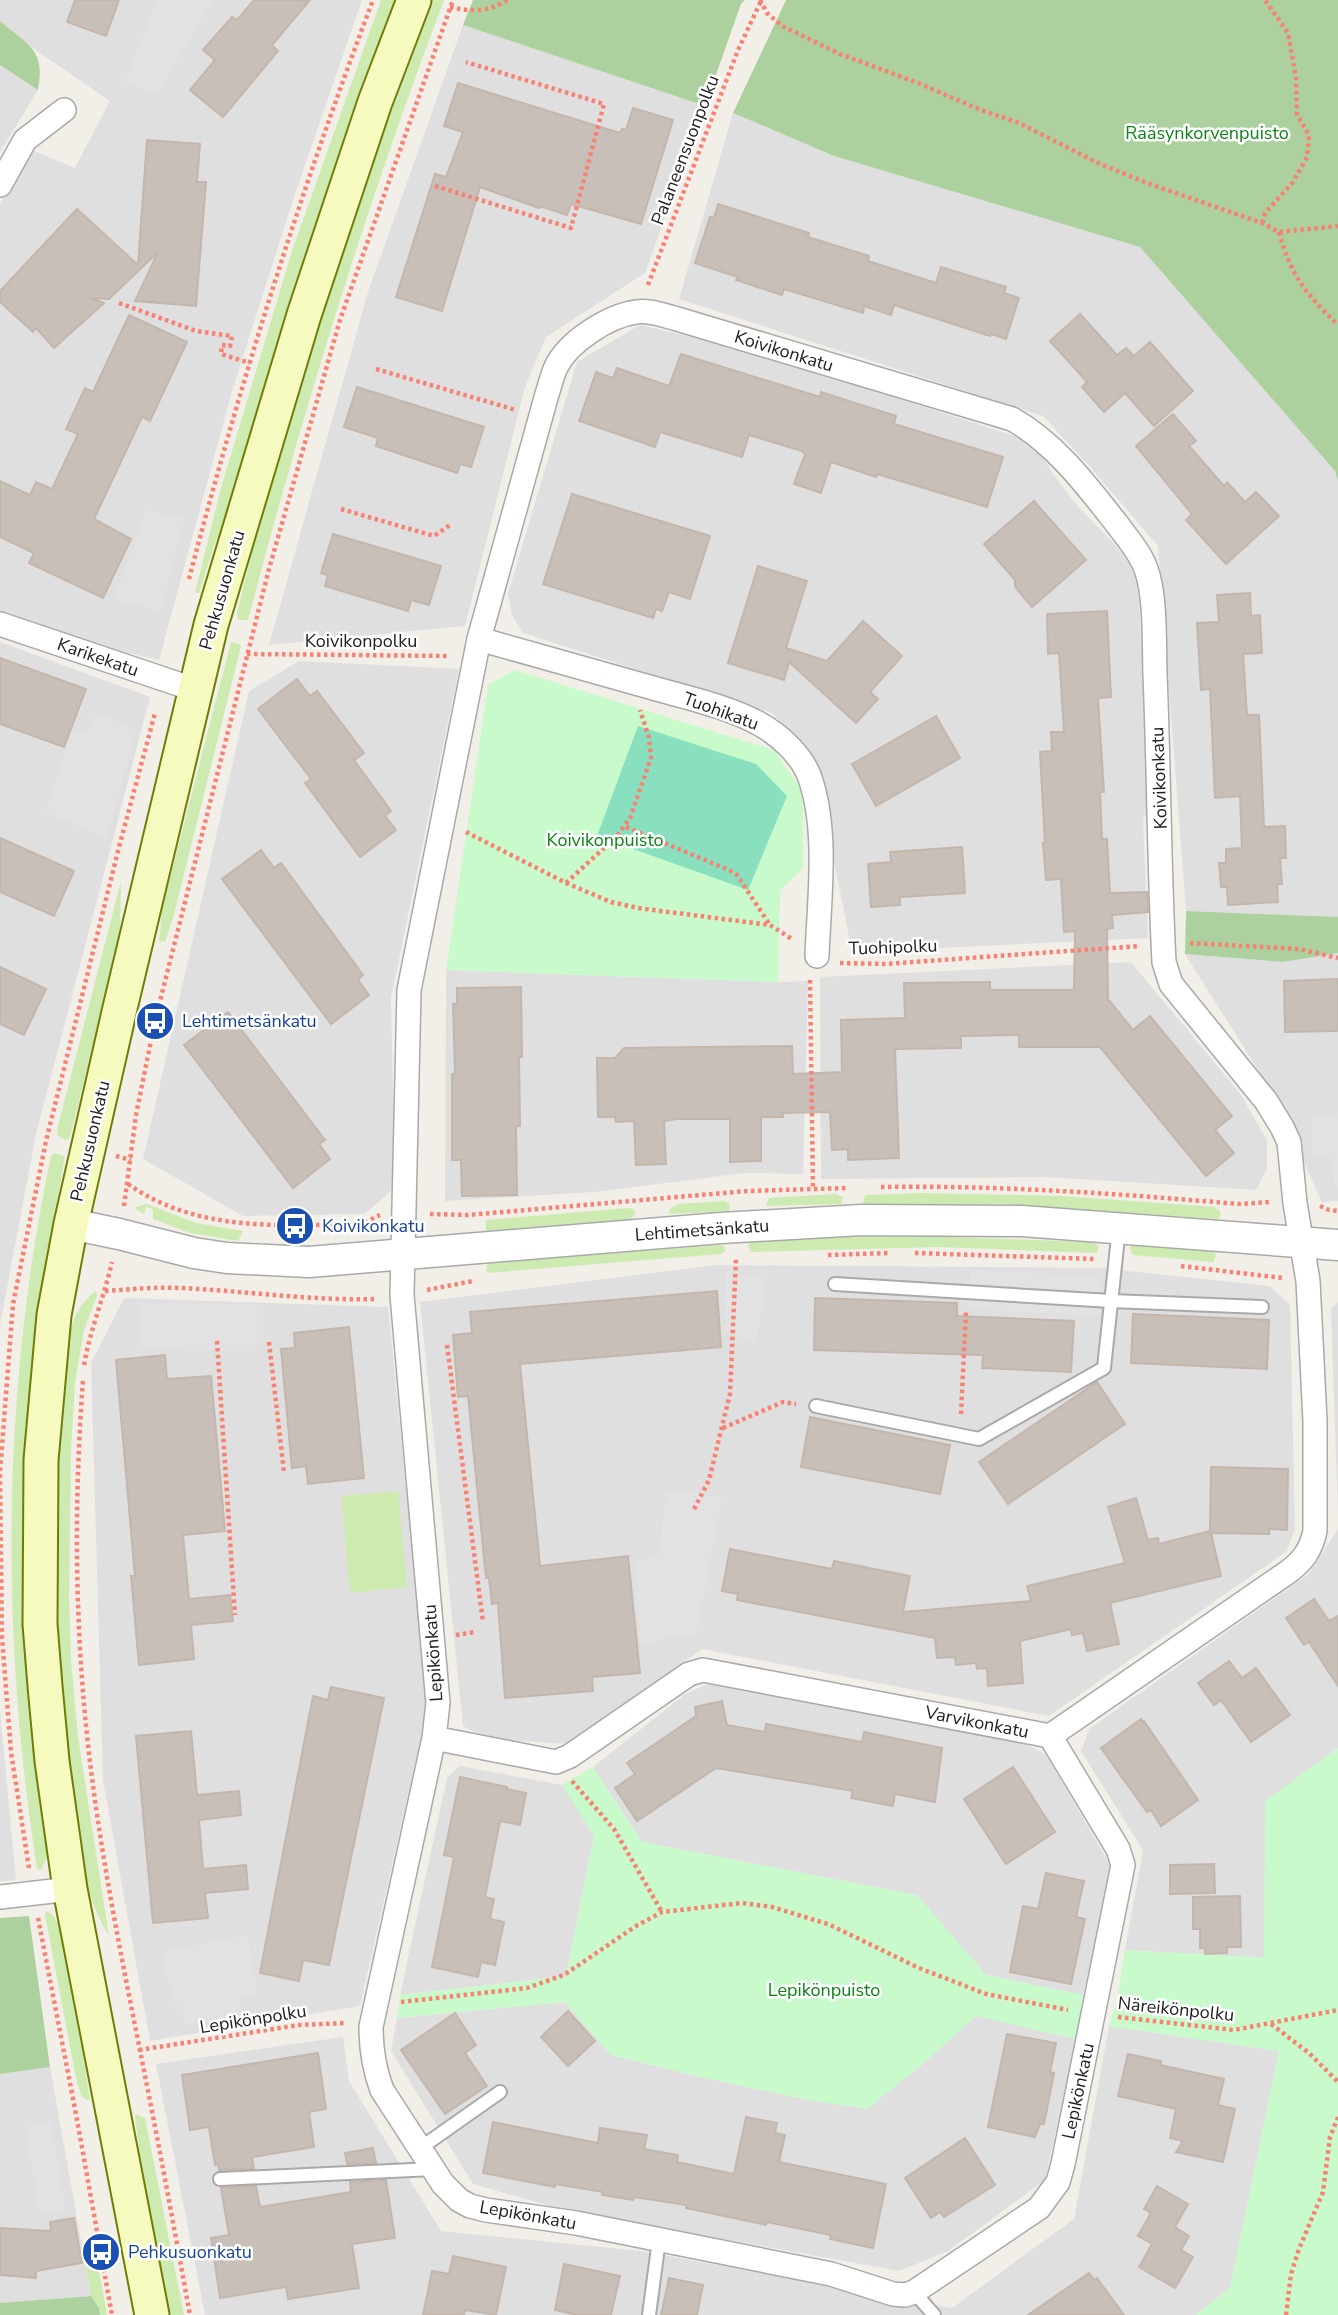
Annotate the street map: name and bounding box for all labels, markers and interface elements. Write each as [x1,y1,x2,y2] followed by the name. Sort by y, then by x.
[645,72,725,228] street label: Palaneensuonpolku
[1125,121,1289,145] park label: Rääsynkorvenpuisto
[731,325,837,377] street label: Koivikonkatu
[193,527,251,653] street label: Pehkusuonkatu
[305,629,417,653] street label: Koivikonpolku
[54,632,142,682] street label: Karikekatu
[680,686,762,736] street label: Tuohikatu
[1145,726,1173,830] street label: Koivikonkatu
[546,828,664,852] park label: Koivikonpuisto
[848,933,938,961] street label: Tuohipolku
[134,1000,176,1042] bus stop icon: Lehtimetsänkatu
[182,1009,317,1033] place label: Lehtimetsänkatu
[64,1078,116,1204] street label: Pehkusuonkatu
[274,1205,316,1247] bus stop icon: Koivikonkatu
[634,1213,770,1247] street label: Lehtimetsänkatu
[322,1214,425,1238] place label: Koivikonkatu
[418,1603,448,1703] street label: Lepikönkatu
[922,1700,1031,1744] street label: Varvikonkatu
[768,1978,880,2002] park label: Lepikönpuisto
[1117,1991,1235,2027] street label: Näreikönpolku
[198,1999,308,2039] street label: Lepikönpolku
[1056,2041,1100,2141] street label: Lepikönkatu
[478,2195,578,2235] street label: Lepikönkatu
[80,2231,122,2273] bus stop icon: Pehkusuonkatu
[128,2240,252,2264] place label: Pehkusuonkatu

